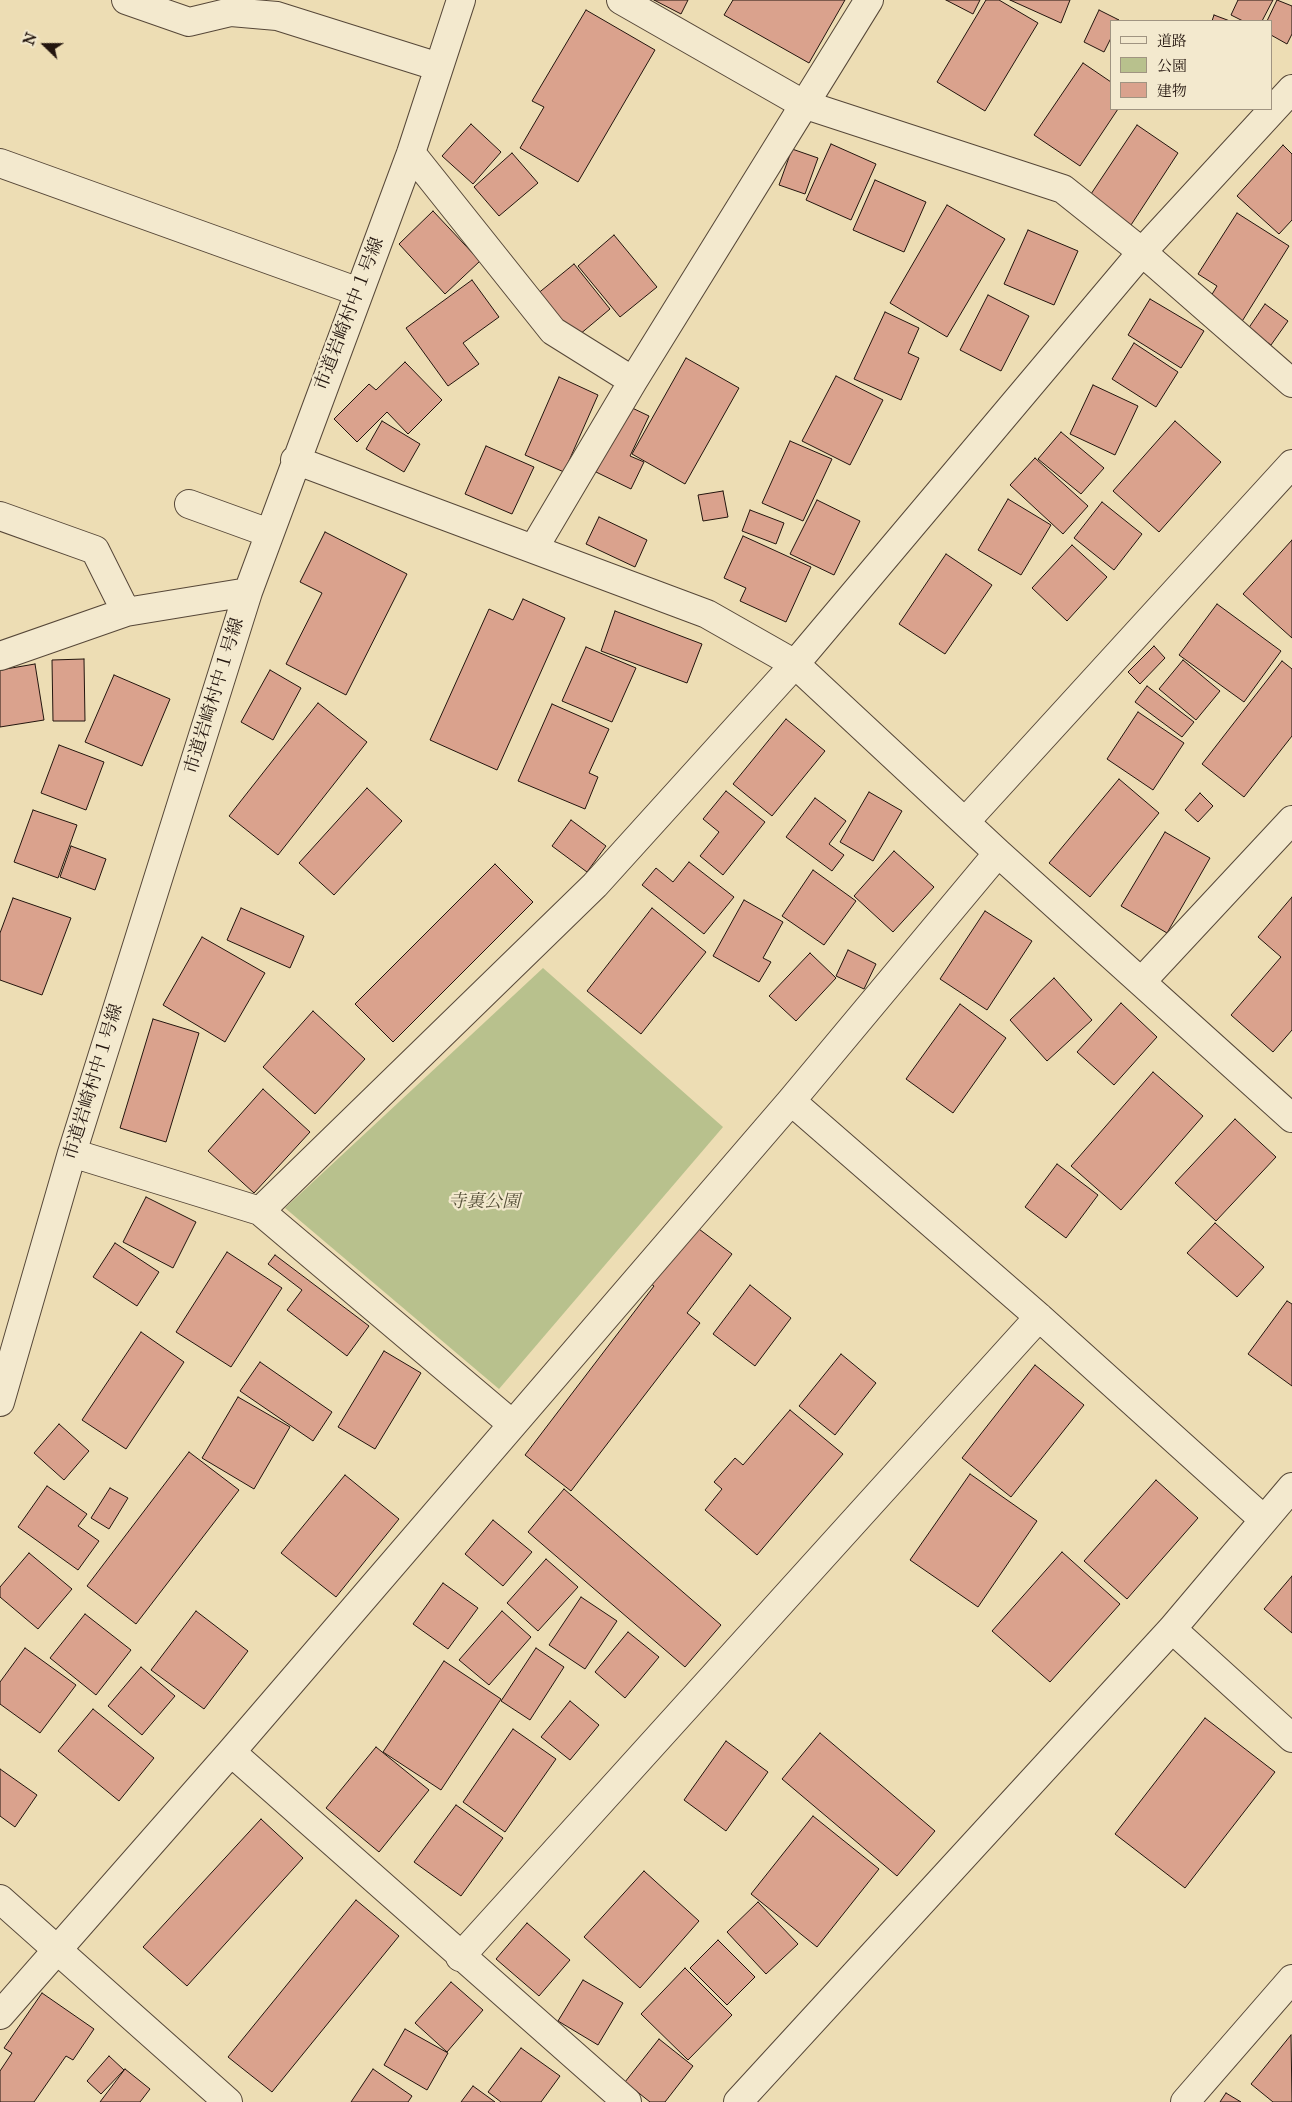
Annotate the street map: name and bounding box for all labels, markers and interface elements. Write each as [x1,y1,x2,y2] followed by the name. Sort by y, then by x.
[20,20,70,70] north arrow
[1110,20,1272,110] legend
[21,31,41,48] text: N
[1157,32,1187,50] text: 道路
[1157,57,1187,75] text: 公園
[1157,82,1187,100] text: 建物
[311,235,389,393] street label: 市道岩崎村中１号線
[181,615,249,777] street label: 市道岩崎村中１号線
[60,1001,128,1163] street label: 市道岩崎村中１号線
[448,1192,520,1214] park label: 寺裏公園

